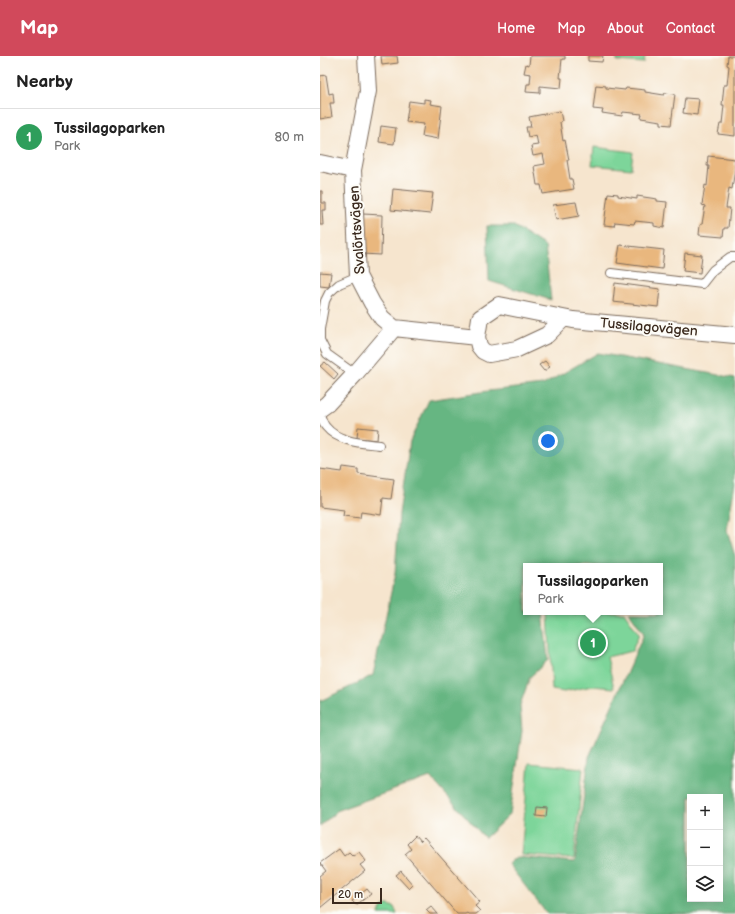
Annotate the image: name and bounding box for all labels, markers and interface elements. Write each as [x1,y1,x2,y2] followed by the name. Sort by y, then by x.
[20,17,58,40] text: Map
[497,20,535,37] text: Home
[557,20,585,37] text: Map
[607,20,644,37] text: About
[666,20,715,37] text: Contact
[16,72,73,92] text: Nearby
[54,119,165,138] text: Tussilagoparken
[26,129,32,145] text: 1
[275,129,304,145] text: 80 m
[54,138,80,154] text: Park
[345,185,369,275] street label: Svalörtsvägen
[599,314,699,340] street label: Tussilagovägen
[538,431,558,451] your location
[523,563,663,615] popup
[537,572,649,591] text: Tussilagoparken
[537,591,564,607] text: Park
[580,628,606,658] pin: 1
[687,794,723,902] map controls
[687,794,723,830] button: +
[687,830,723,866] button: −
[687,866,723,902] button: layers
[332,886,382,905] scale bar
[338,888,363,901] text: 20 m

